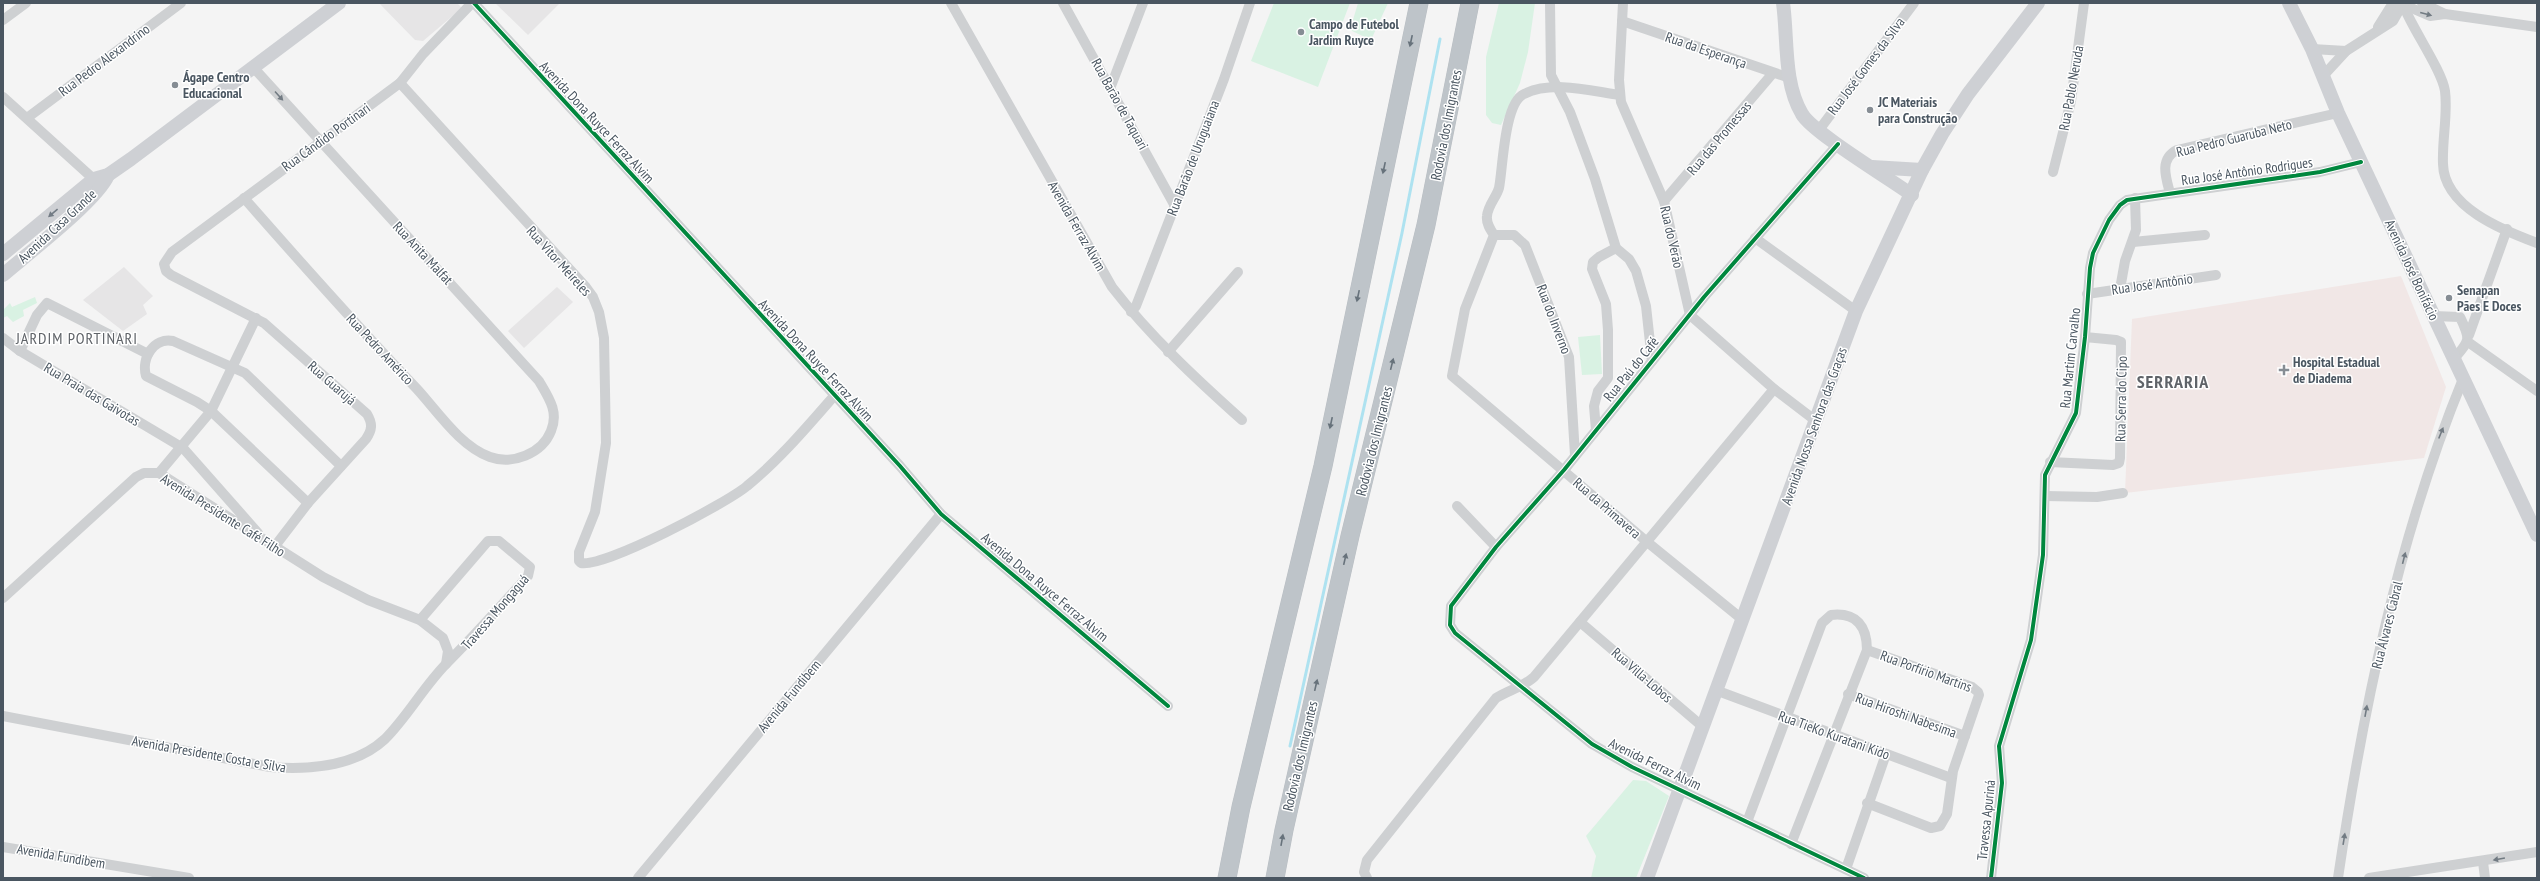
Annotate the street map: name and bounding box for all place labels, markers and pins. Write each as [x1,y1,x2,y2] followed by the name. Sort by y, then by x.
[1308,15,1399,49] place label: Campo de Futebol Jardim Ruyce
[1296,27,1306,37] marker: Campo de Futebol Jardim Ruyce
[182,68,249,102] place label: Ágape Centro Educacional
[170,80,180,90] marker: Ágape Centro Educacional
[1877,93,1957,127] place label: JC Materiais para Construção
[1865,105,1875,115] marker: JC Materiais para Construção
[2457,281,2521,315] place label: Senapan Pães E Doces
[2444,293,2454,303] marker: Senapan Pães E Doces
[2293,353,2380,387] place label: Hospital Estadual de Diadema
[2278,364,2290,376] marker: Hospital Estadual de Diadema

